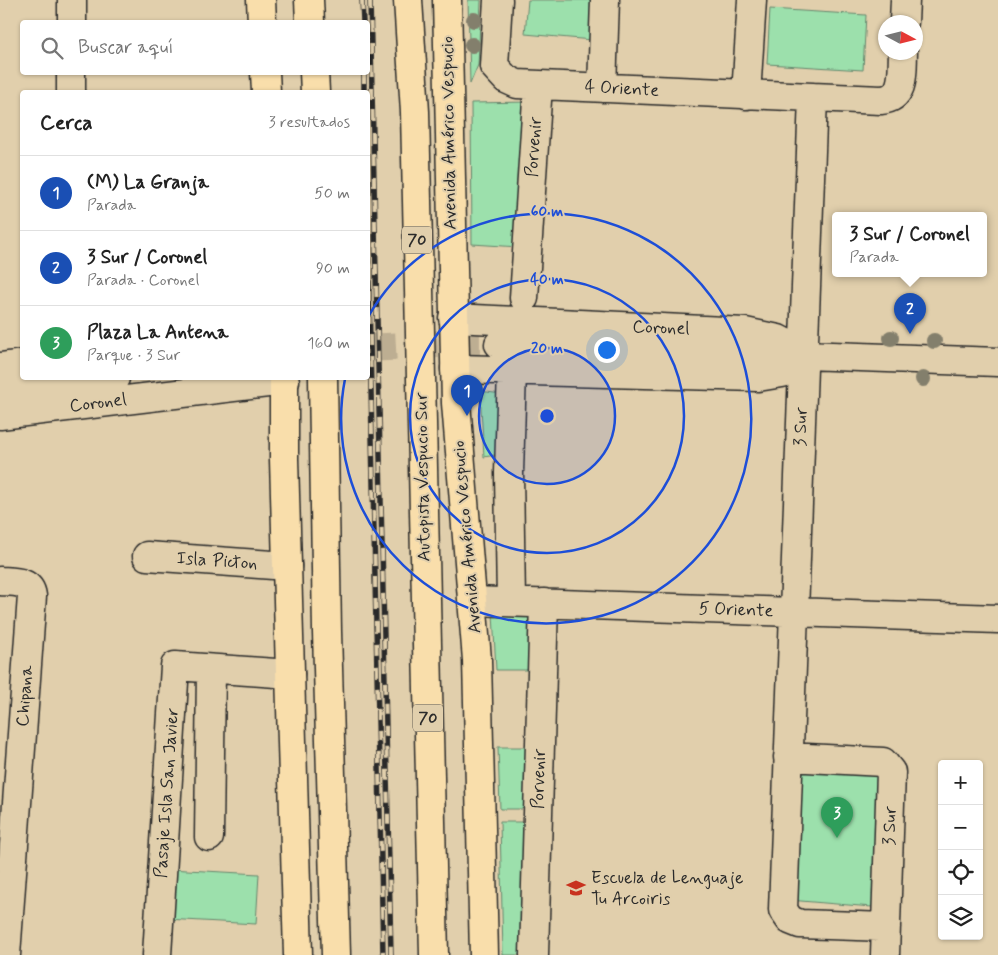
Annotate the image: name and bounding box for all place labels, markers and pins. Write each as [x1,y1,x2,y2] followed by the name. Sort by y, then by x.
[894,293,926,334] pin: 2
[451,375,483,416] pin: 1
[538,407,556,425] centre of rings
[821,797,853,838] pin: 3
[591,866,744,911] place label: Escuela de Lenguaje Tu Arcoiris
[565,877,587,899] school or university icon: Escuela de Lenguaje Tu Arcoiris

